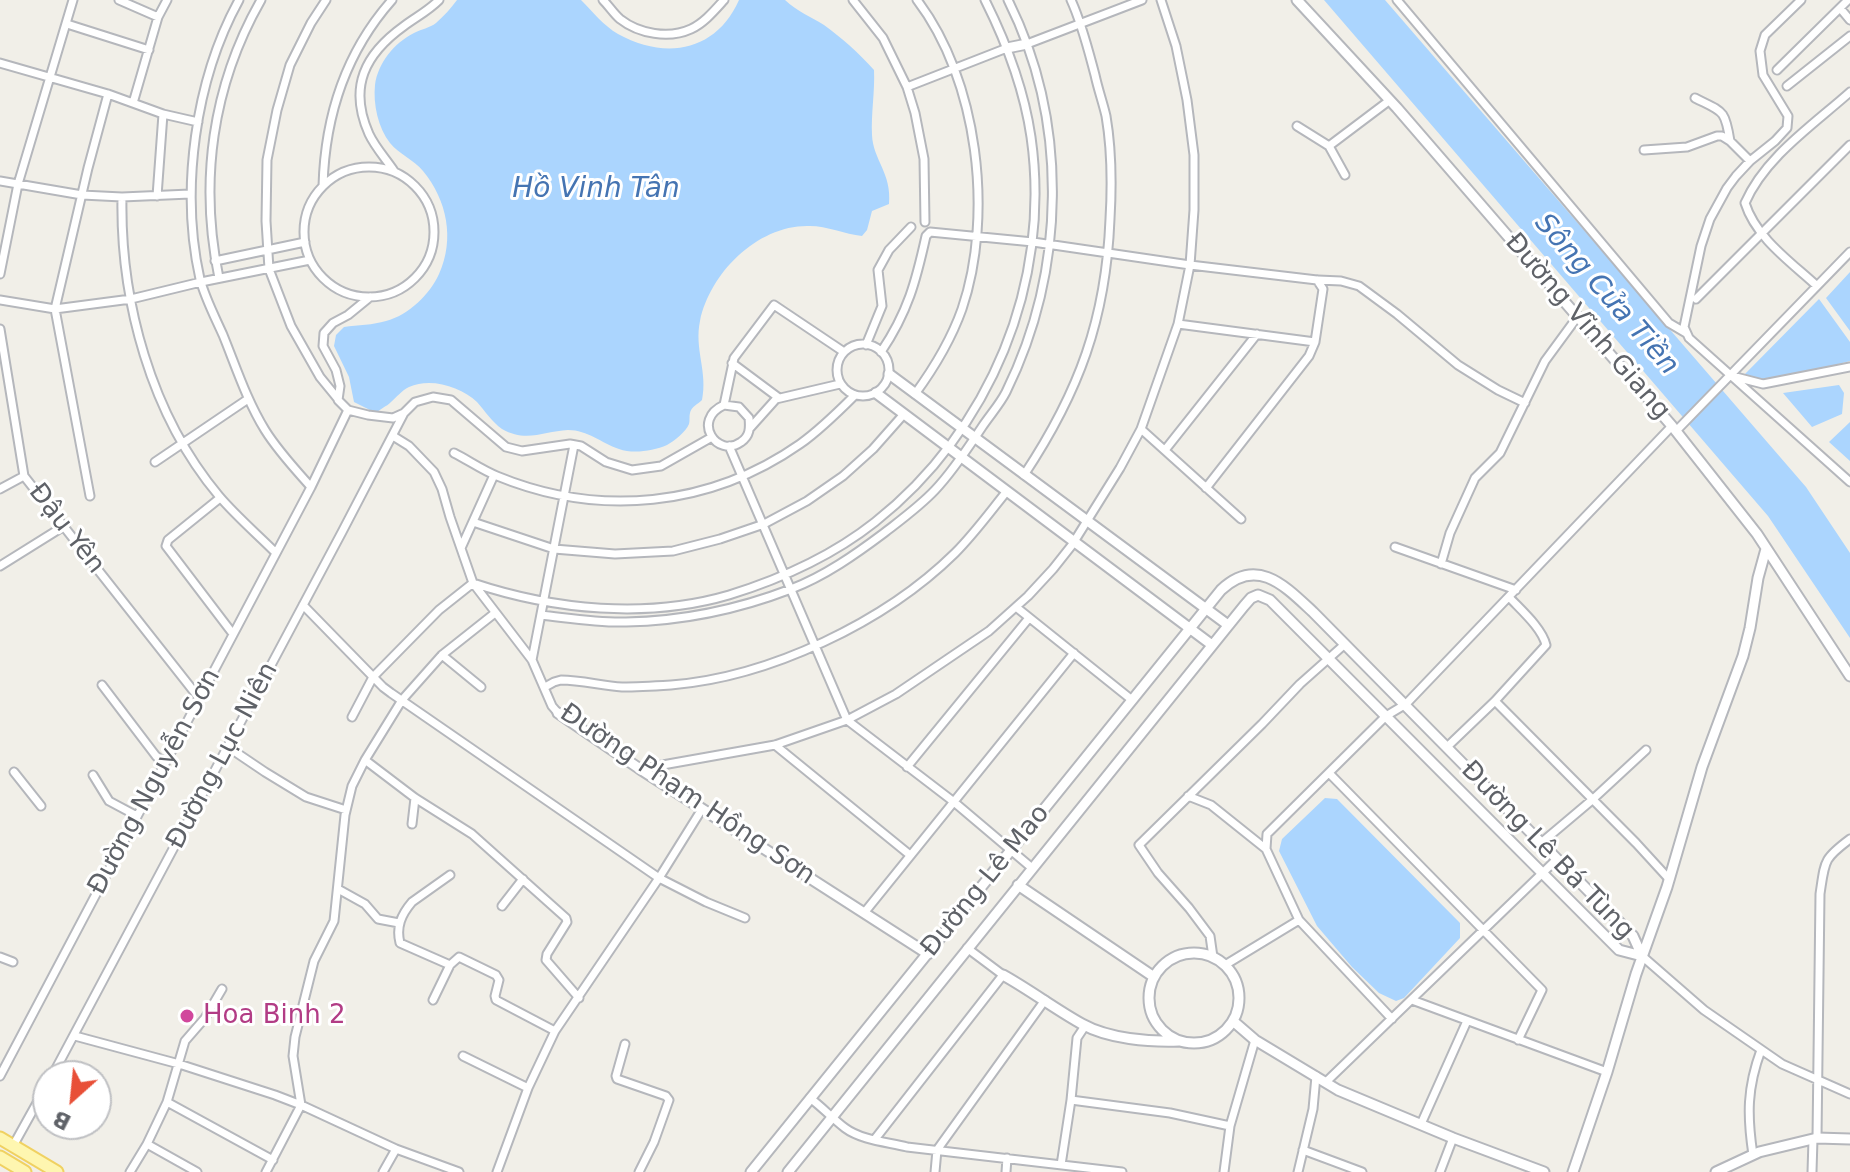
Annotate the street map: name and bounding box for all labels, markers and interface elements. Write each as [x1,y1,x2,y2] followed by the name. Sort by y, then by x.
[512,173,680,207] water label: Hồ Vinh Tân
[1527,208,1685,382] water label: Sông Cửa Tiền
[1498,228,1676,426] street label: Đường Vĩnh Giang
[21,478,111,580] street label: Đậu Yên
[161,658,285,854] street label: Đường Lục Niên
[82,664,228,900] street label: Đường Nguyễn Sơn
[553,698,821,892] street label: Đường Phạm Hồng Sơn
[1454,755,1640,947] street label: Đường Lê Bá Tùng
[915,799,1057,963] street label: Đường Lê Mao
[203,1000,345,1032] place label: Hoa Binh 2
[178,1007,196,1025] marker: Hoa Binh 2
[32,1060,112,1140] north arrow
[49,1105,75,1135] text: B

